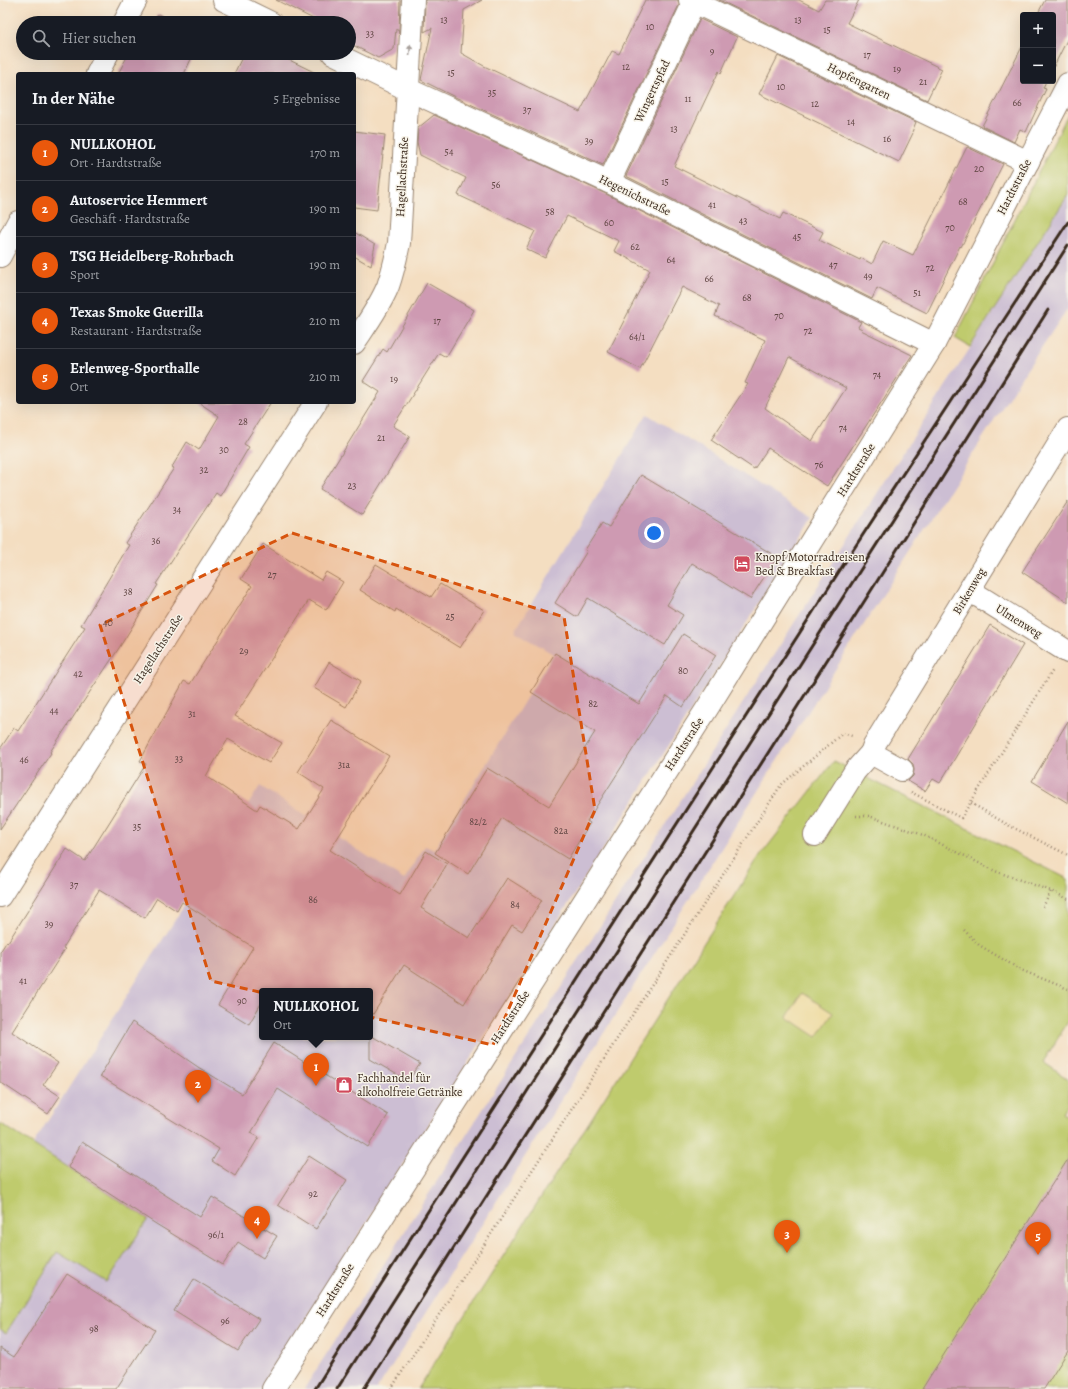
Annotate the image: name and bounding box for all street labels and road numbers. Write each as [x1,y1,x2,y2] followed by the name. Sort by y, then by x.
[630,56,674,126] street label: Wingertspfad
[825,59,894,103] street label: Hopfengarten
[392,137,412,217] street label: Hagellachstraße
[993,156,1035,218] street label: Hardtstraße
[596,171,674,219] street label: Hegenichstraße
[833,440,879,500] street label: Hardtstraße
[949,565,989,617] street label: Birkenweg
[993,600,1045,642] street label: Ulmenweg
[129,611,187,687] street label: Hagellachstraße
[661,714,707,774] street label: Hardtstraße
[487,987,533,1047] street label: Hardtstraße
[312,1260,358,1320] street label: Hardtstraße

